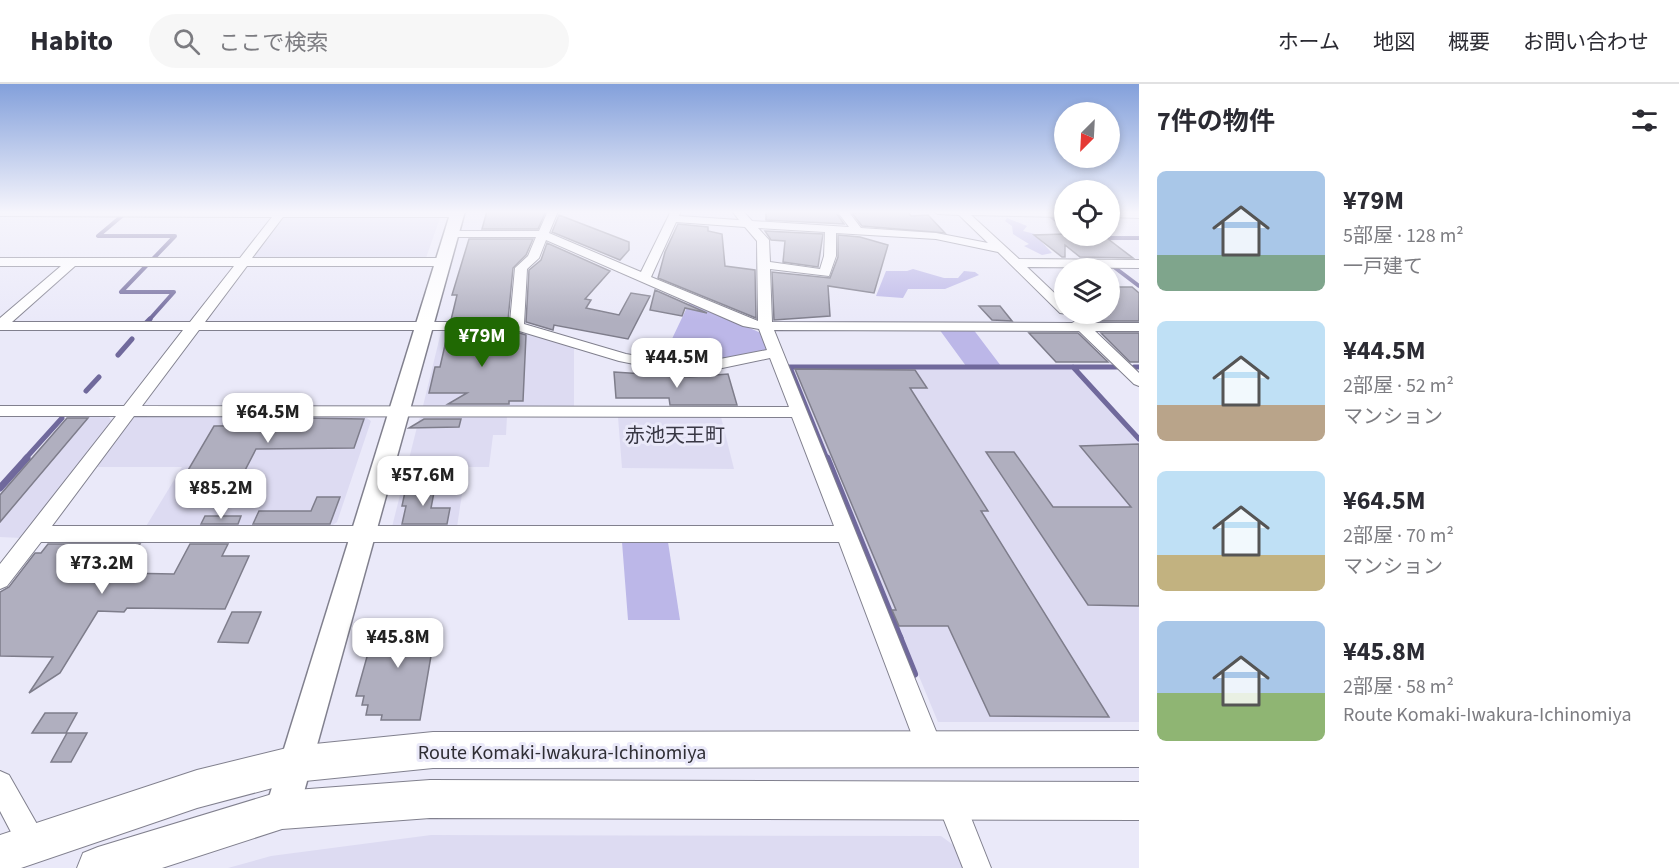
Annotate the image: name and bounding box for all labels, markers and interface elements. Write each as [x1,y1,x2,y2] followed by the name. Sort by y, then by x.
[149,14,569,68] search box
[30,21,113,61] text: Habito
[170,25,203,58] icon: search
[218,27,328,59] text: ここで検索
[1278,27,1340,57] text: ホーム
[1373,27,1415,57] text: 地図
[1448,27,1490,57] text: 概要
[1523,27,1649,57] text: お問い合わせ
[1054,102,1120,168] north arrow
[1054,102,1120,324] map controls
[1157,103,1275,140] text: 7件の物件
[1628,104,1661,137] icon: filters
[1054,180,1120,246] button: locate
[1343,182,1404,219] text: ¥79M
[1205,195,1277,267] icon: home
[1343,222,1464,250] text: 5部屋 · 128 m²
[1343,253,1423,281] text: 一戸建て
[1054,258,1120,324] button: layers
[446,317,518,368] pin: ¥79M
[459,322,505,350] text: ¥79M
[1343,332,1426,369] text: ¥44.5M
[628,338,726,389] pin: ¥44.5M
[645,343,709,371] text: ¥44.5M
[1205,345,1277,417] icon: home
[1343,372,1454,400] text: 2部屋 · 52 m²
[219,393,317,444] pin: ¥64.5M
[236,398,300,426] text: ¥64.5M
[1343,403,1443,431] text: マンション
[625,422,725,450] district label: 赤池天王町
[374,456,472,507] pin: ¥57.6M
[391,461,455,489] text: ¥57.6M
[172,469,270,520] pin: ¥85.2M
[189,474,253,502] text: ¥85.2M
[1343,482,1426,519] text: ¥64.5M
[1205,495,1277,567] icon: home
[1343,522,1454,550] text: 2部屋 · 70 m²
[53,544,151,595] pin: ¥73.2M
[70,549,134,577] text: ¥73.2M
[1343,553,1443,581] text: マンション
[349,618,447,669] pin: ¥45.8M
[366,623,430,651] text: ¥45.8M
[1343,633,1426,670] text: ¥45.8M
[1205,645,1277,717] icon: home
[1343,673,1454,701] text: 2部屋 · 58 m²
[1343,701,1632,729] text: Route Komaki-Iwakura-Ichinomiya
[418,739,706,767] street label: Route Komaki-Iwakura-Ichinomiya

